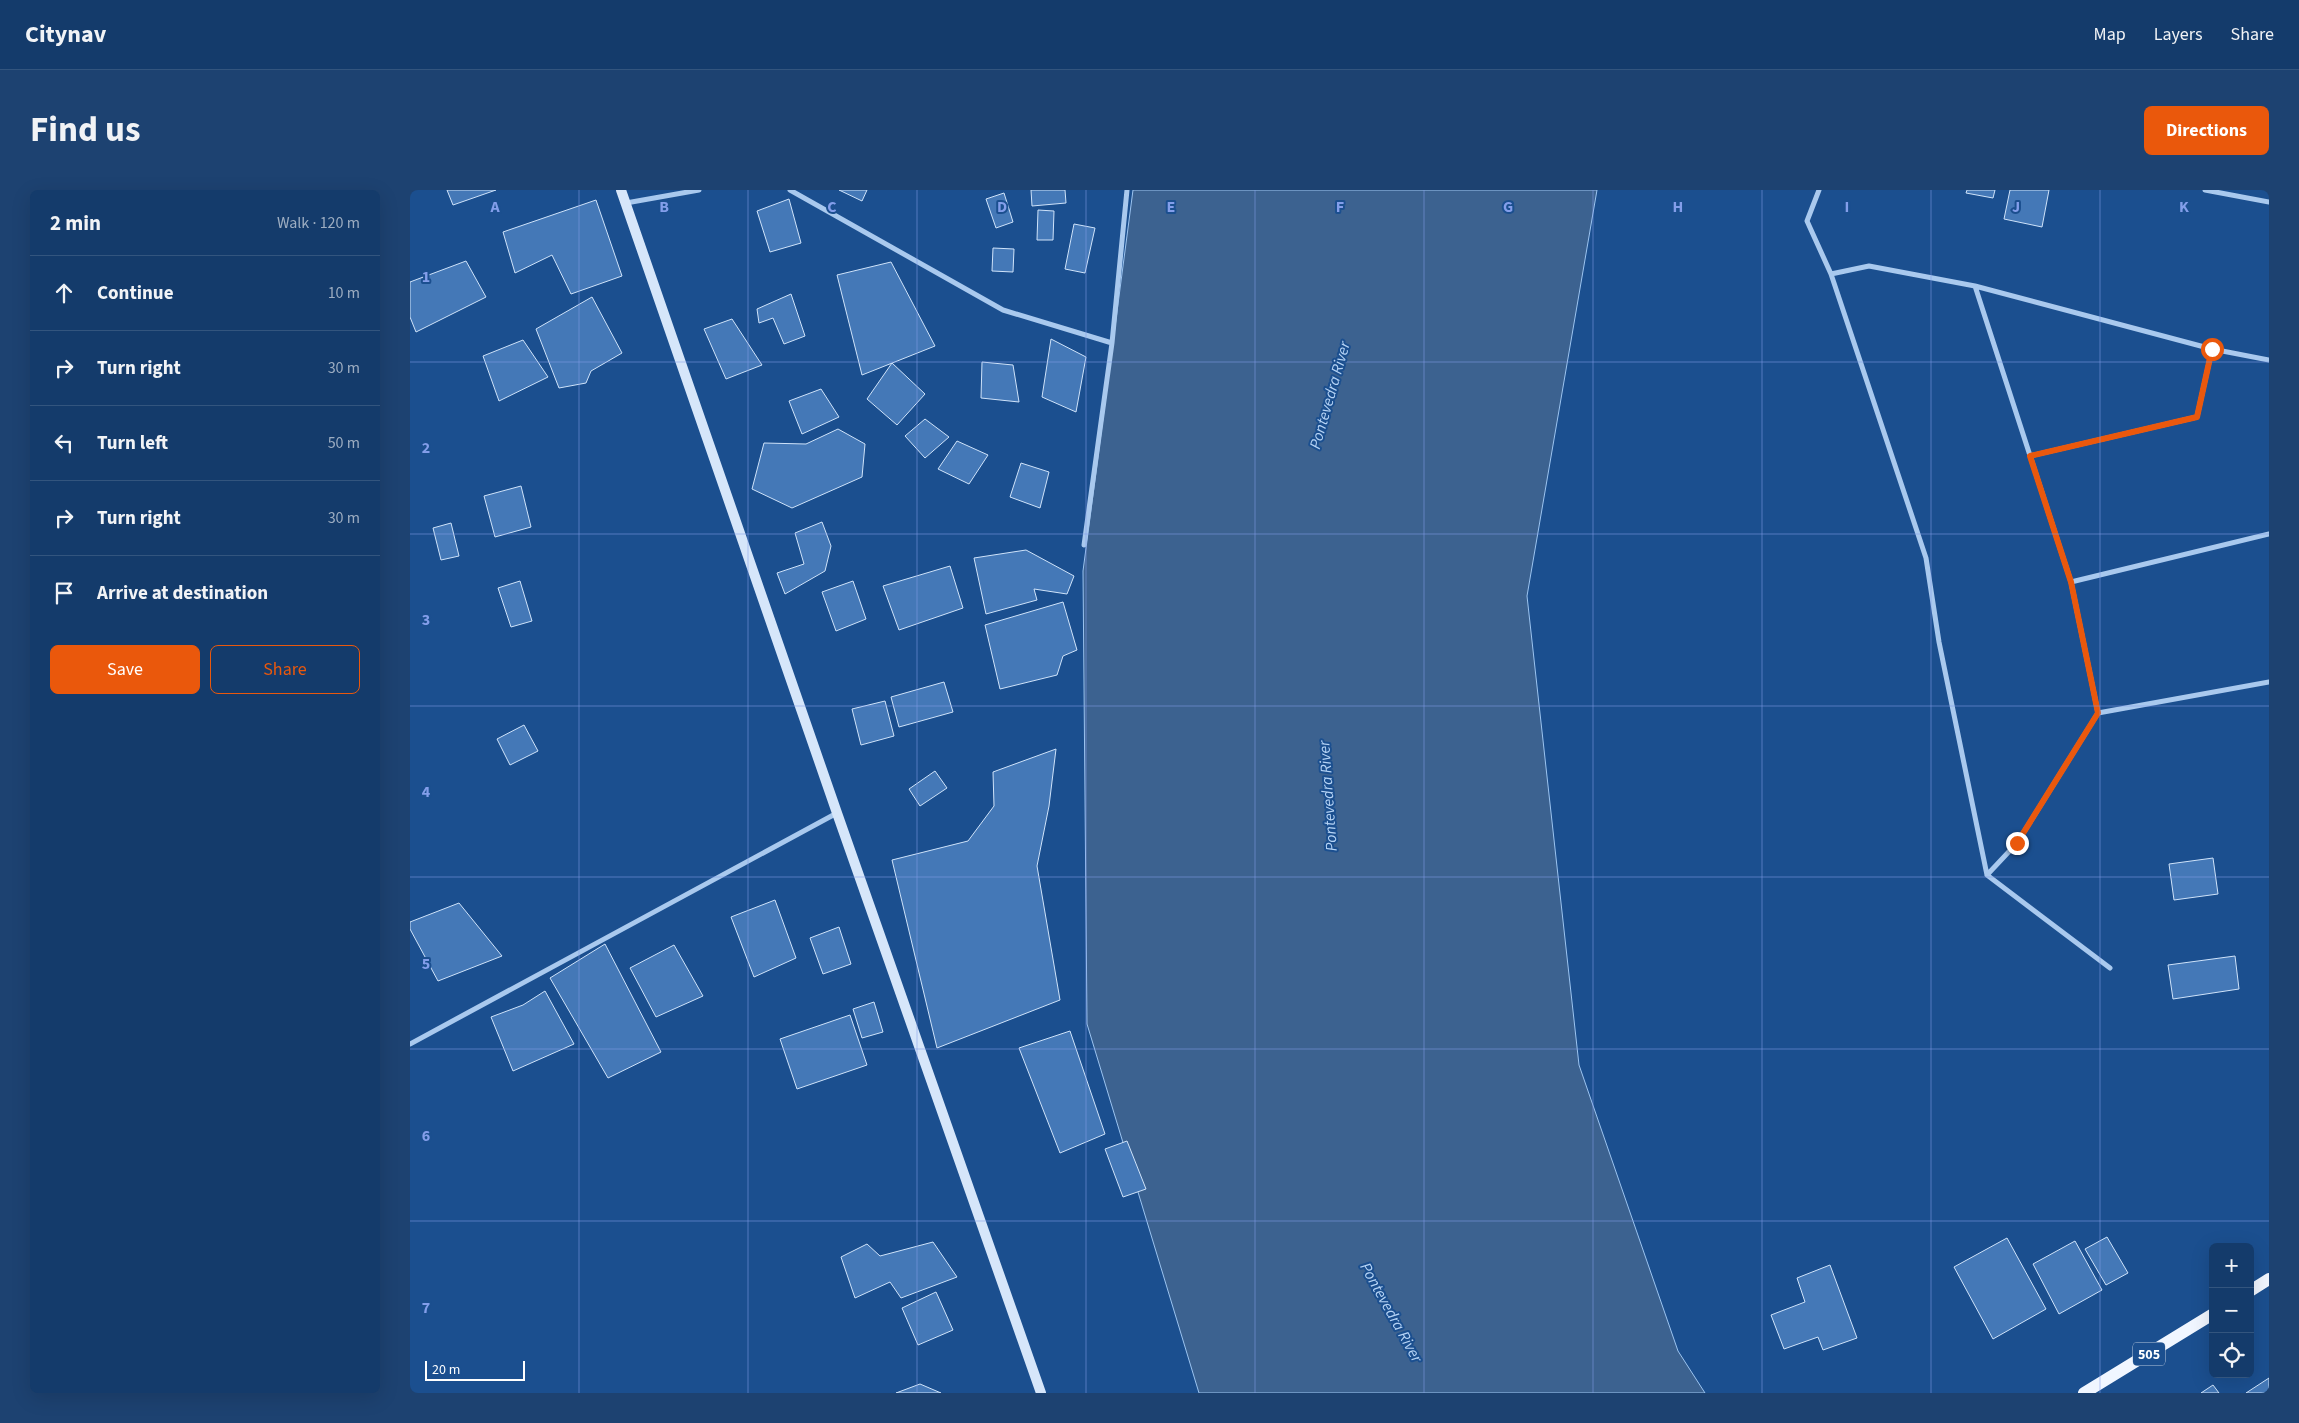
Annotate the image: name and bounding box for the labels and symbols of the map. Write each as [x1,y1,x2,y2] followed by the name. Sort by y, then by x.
[489,196,500,218] text: A
[659,196,669,218] text: B
[827,196,837,218] text: C
[997,196,1007,218] text: D
[1167,196,1175,218] text: E
[1336,196,1344,218] text: F
[1503,196,1513,218] text: G
[1673,196,1683,218] text: H
[1845,196,1849,218] text: I
[2012,196,2020,218] text: J
[2179,196,2189,218] text: K
[422,266,430,288] text: 1
[1304,337,1356,452] water label: Pontevedra River
[2201,338,2224,361] route start
[422,437,430,459] text: 2
[422,609,430,631] text: 3
[1313,738,1343,852] water label: Pontevedra River
[422,781,431,803] text: 4
[2006,832,2029,855] route end
[422,953,430,975] text: 5
[422,1125,430,1147] text: 6
[1355,1259,1428,1368] water label: Pontevedra River
[422,1297,430,1319] text: 7
[2133,1342,2165,1366] road number: 505
[425,1358,525,1381] scale bar

